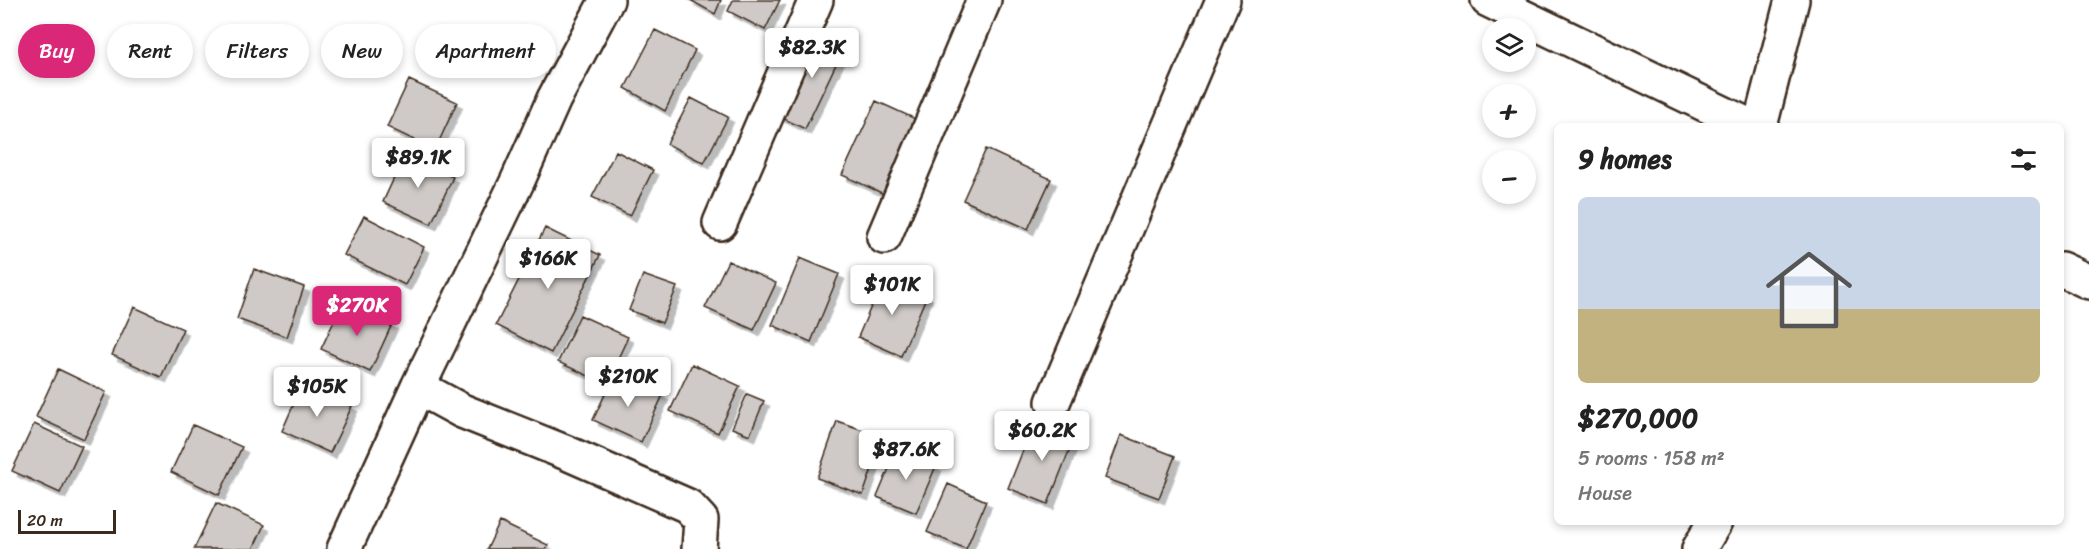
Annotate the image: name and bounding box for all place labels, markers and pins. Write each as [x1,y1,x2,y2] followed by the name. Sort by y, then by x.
[763,28,861,79] pin: $82.3K
[369,138,467,189] pin: $89.1K
[506,239,590,290] pin: $166K
[850,265,934,316] pin: $101K
[315,286,399,337] pin: $270K
[586,357,670,408] pin: $210K
[275,367,359,418] pin: $105K
[993,411,1091,462] pin: $60.2K
[857,430,955,481] pin: $87.6K

